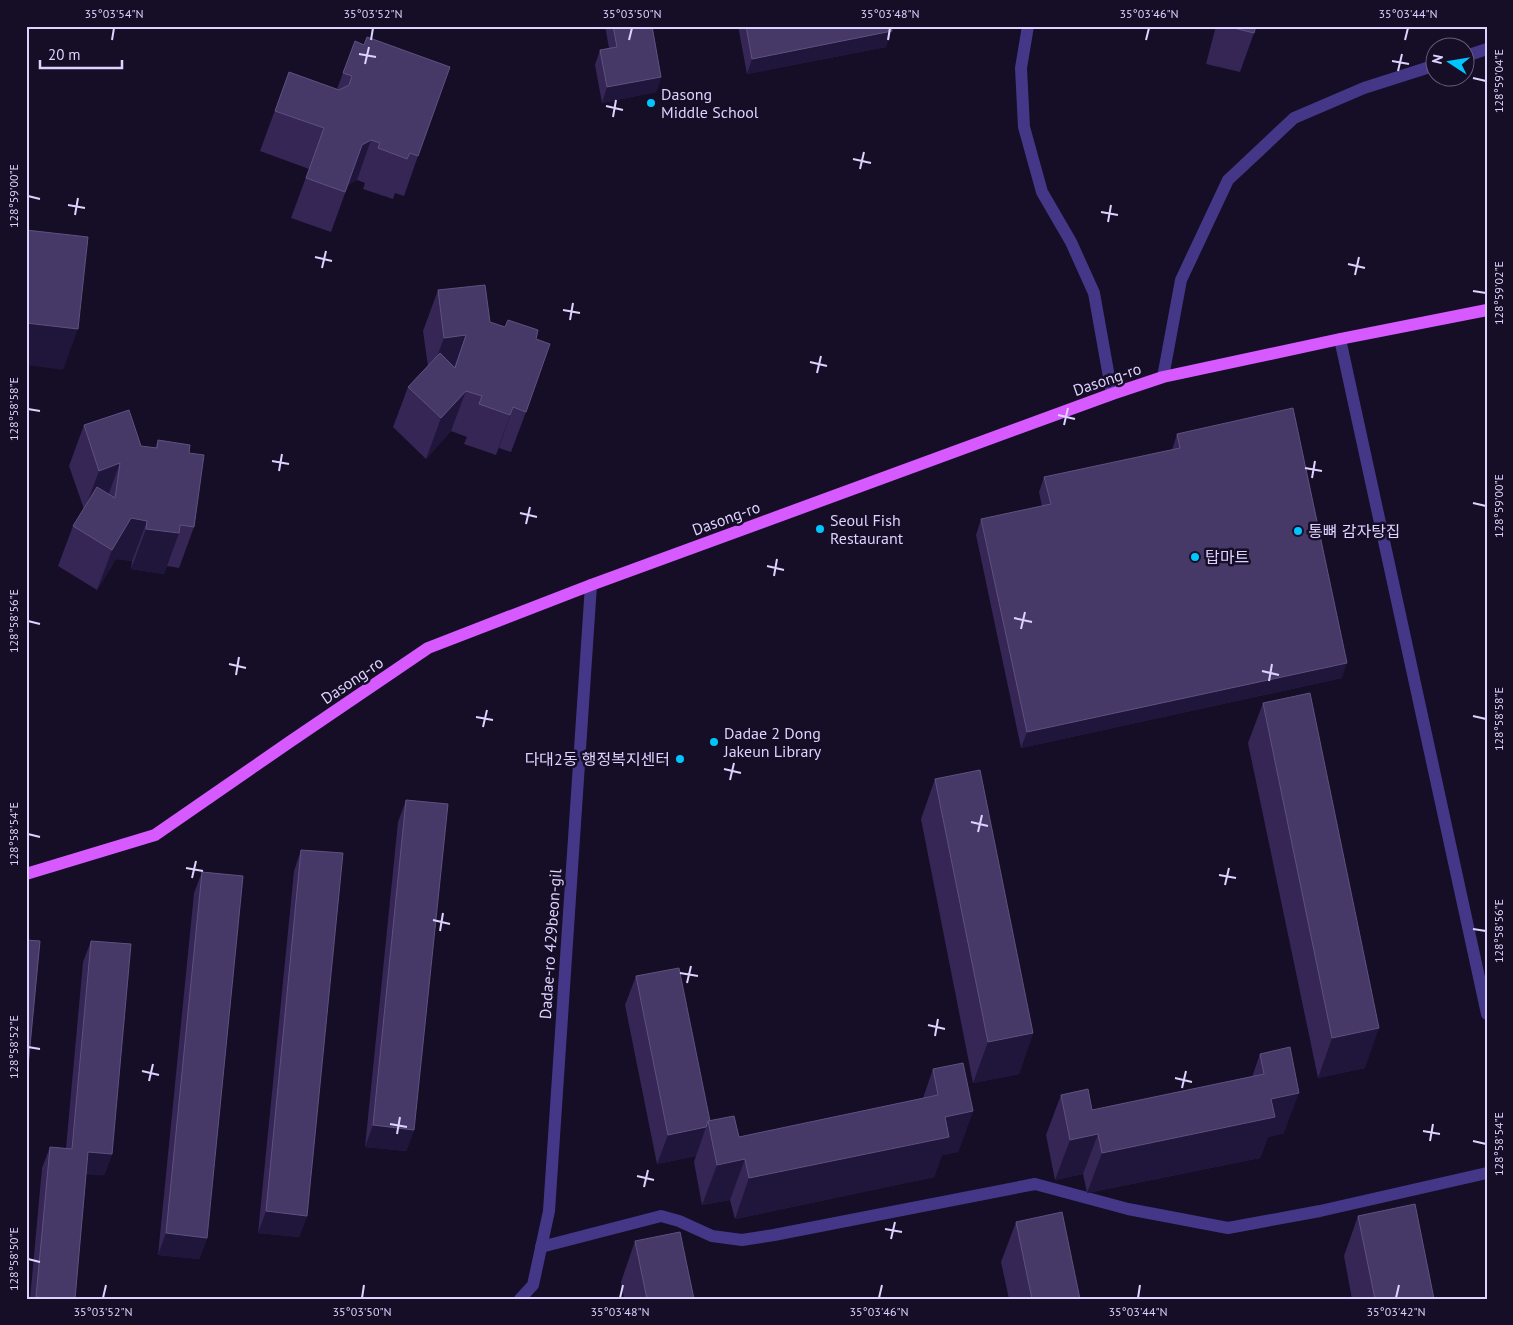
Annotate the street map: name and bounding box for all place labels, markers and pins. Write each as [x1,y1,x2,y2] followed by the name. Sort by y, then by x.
[661,84,759,122] place label: Dasong Middle School
[645,97,657,109] marker: Dasong Middle School
[830,510,904,548] place label: Seoul Fish Restaurant
[1308,521,1401,541] place label: 통뼈 감자탕집
[814,523,826,535] marker: Seoul Fish Restaurant
[1292,525,1304,537] marker: 통뼈 감자탕집
[1205,547,1249,567] place label: 탑마트
[1189,551,1201,563] marker: 탑마트
[723,723,822,761] place label: Dadae 2 Dong Jakeun Library
[708,736,720,748] marker: Dadae 2 Dong Jakeun Library
[525,749,670,769] place label: 다대2동 행정복지센터
[674,753,686,765] marker: 다대2동 행정복지센터

